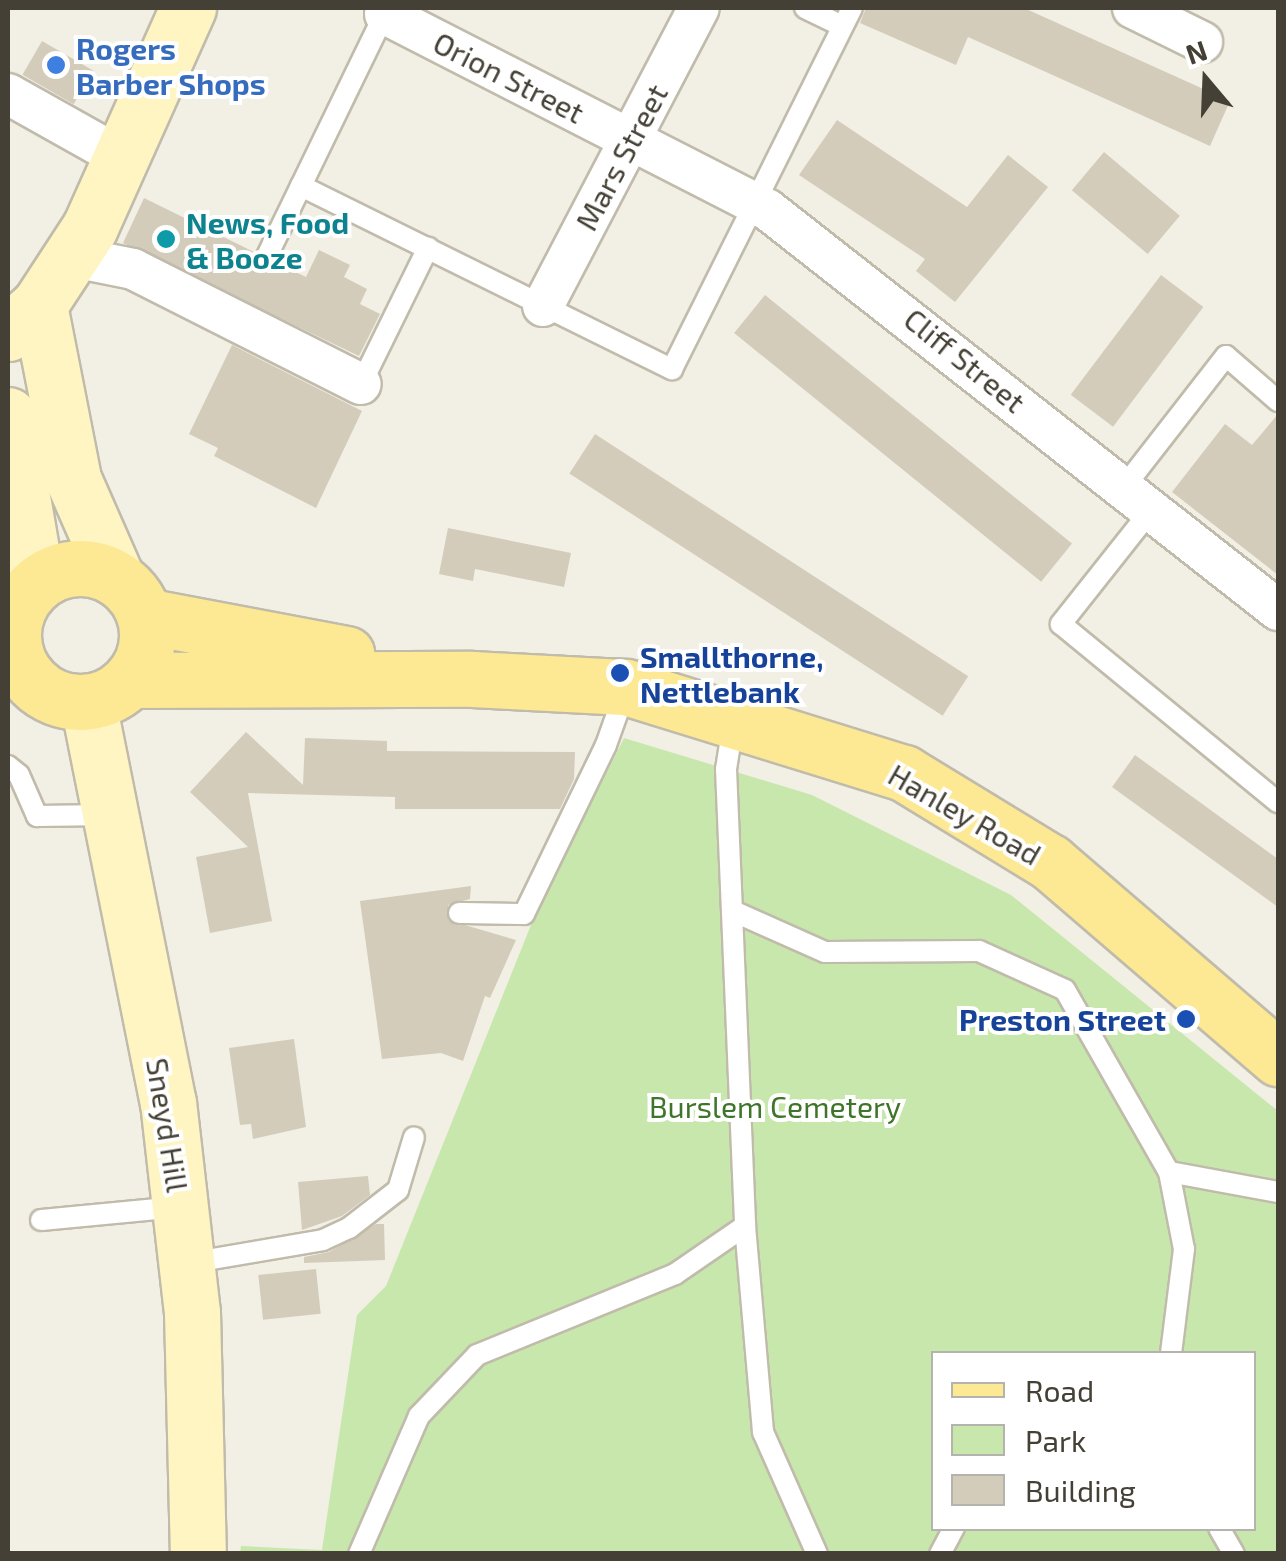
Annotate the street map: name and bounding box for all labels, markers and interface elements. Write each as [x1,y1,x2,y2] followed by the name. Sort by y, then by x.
[428,24,590,130] street label: Orion Street
[76,30,266,100] place label: Rogers Barber Shops
[1156,30,1256,130] north arrow
[1181,32,1211,71] text: N
[45,54,67,76] marker: Rogers Barber Shops
[568,78,674,236] street label: Mars Street
[186,204,349,274] place label: News, Food & Booze
[155,228,177,250] marker: News, Food & Booze
[897,300,1033,420] street label: Cliff Street
[640,638,823,708] place label: Smallthorne, Nettlebank
[609,662,631,684] marker: Smallthorne, Nettlebank
[882,756,1048,872] street label: Hanley Road
[959,1001,1166,1037] place label: Preston Street
[1175,1008,1197,1030] marker: Preston Street
[140,1055,196,1195] street label: Sneyd Hill
[649,1088,901,1124] park label: Burslem Cemetery
[931,1351,1256,1531] legend
[1025,1372,1094,1408] text: Road
[1025,1422,1086,1458] text: Park
[1025,1472,1136,1508] text: Building

